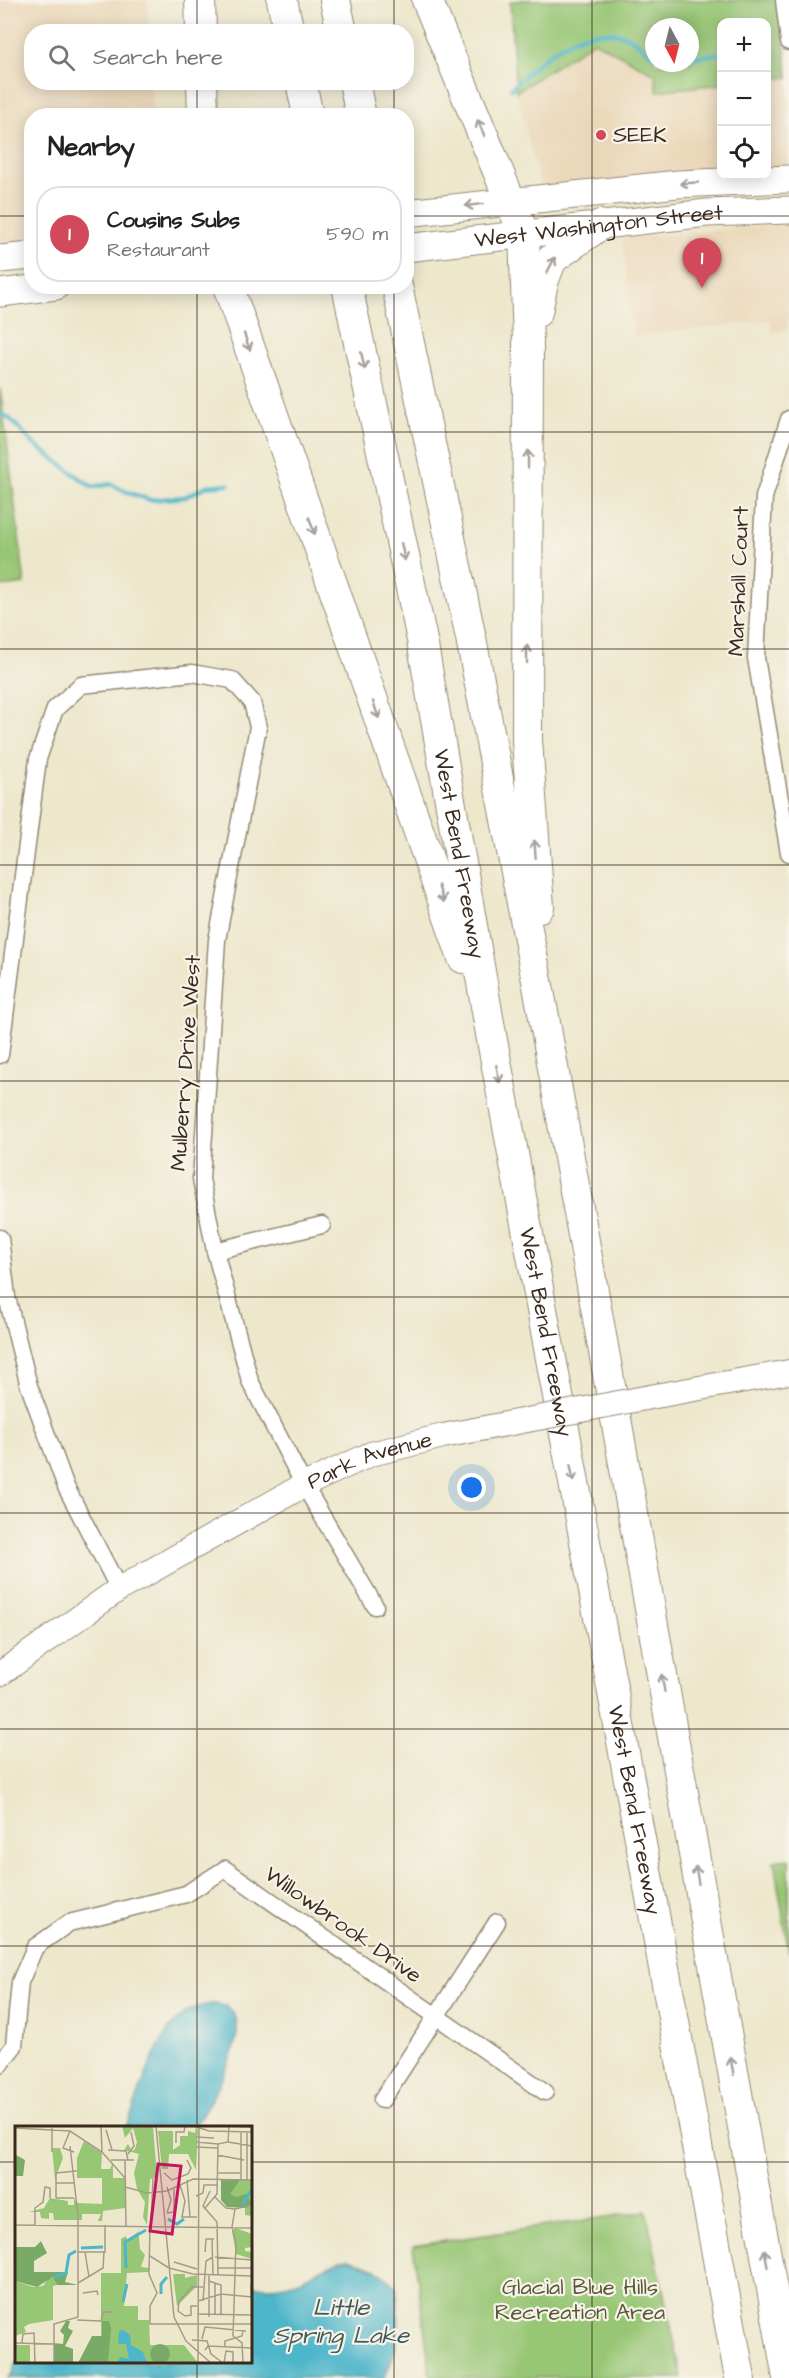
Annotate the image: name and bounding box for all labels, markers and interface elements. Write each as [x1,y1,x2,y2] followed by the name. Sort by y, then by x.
[645,18,699,72] north arrow
[717,18,771,180] map controls
[717,18,771,72] button: +
[24,24,414,90] search box
[45,41,78,74] icon: search
[93,42,223,73] text: Search here
[717,72,771,126] button: −
[475,119,486,137] one-way arrow
[613,120,667,151] place label: SEEK
[717,126,771,180] button: locate
[594,128,608,142] marker: SEEK
[48,129,135,165] text: Nearby
[679,178,699,189] one-way arrow
[473,197,724,255] street label: West Washington Street
[464,200,484,211] one-way arrow
[107,205,240,236] text: Cousins Subs
[68,220,71,248] text: 1
[326,220,388,248] text: 590 m
[107,236,210,264] text: Restaurant
[682,238,722,288] pin: 1
[545,257,557,275] one-way arrow
[243,332,254,351] one-way arrow
[358,351,369,370] one-way arrow
[522,450,534,470] one-way arrow
[721,505,757,657] street label: Marshall Court
[307,516,318,535] one-way arrow
[398,542,410,561] one-way arrow
[521,645,533,665] one-way arrow
[372,700,383,719] one-way arrow
[426,747,493,961] street label: West Bend Freeway
[529,839,540,859] one-way arrow
[436,884,447,903] one-way arrow
[163,954,210,1172] street label: Mulberry Drive West
[493,1064,504,1084] one-way arrow
[512,1225,581,1439] street label: West Bend Freeway
[302,1424,435,1497] street label: Park Avenue
[567,1462,578,1482] one-way arrow
[457,1473,486,1502] your location
[657,1673,668,1693] one-way arrow
[600,1703,669,1917] street label: West Bend Freeway
[258,1859,428,1991] street label: Willowbrook Drive
[691,1865,702,1885] one-way arrow
[726,2057,737,2077] one-way arrow
[15,2126,252,2363] inset map
[760,2249,771,2269] one-way arrow
[495,2272,665,2328] park label: Glacial Blue Hills Recreation Area
[273,2291,410,2354] water label: Little Spring Lake

